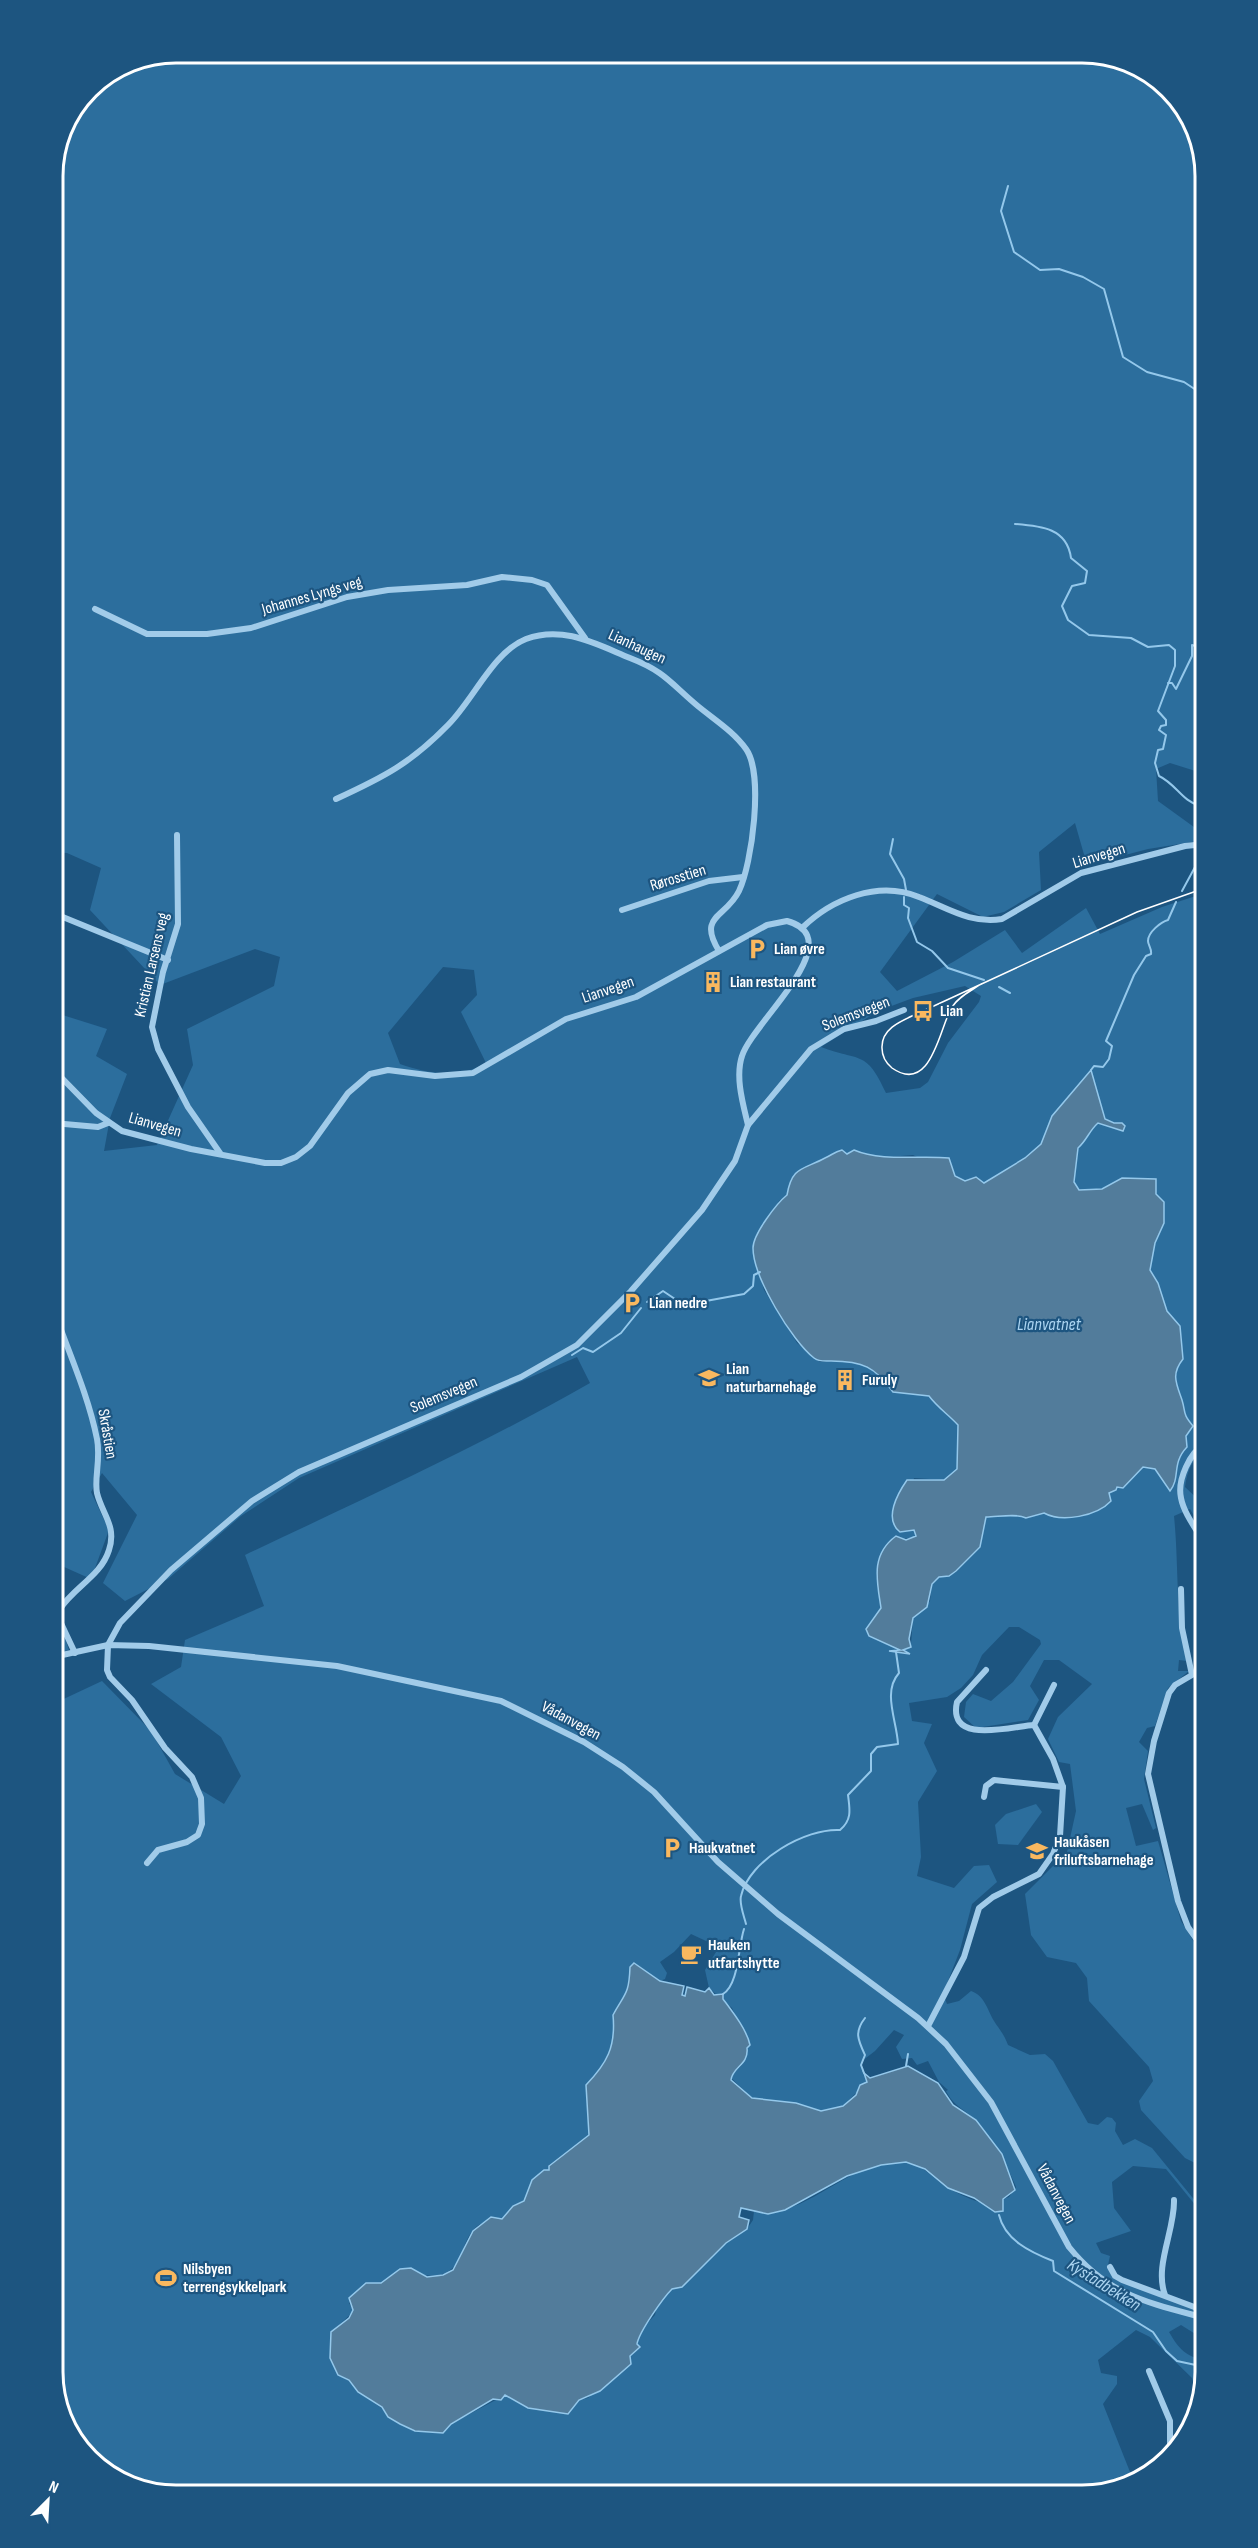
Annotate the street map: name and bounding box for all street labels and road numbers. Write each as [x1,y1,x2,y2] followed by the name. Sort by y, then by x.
[259,573,364,620] street label: Johannes Lyngs veg
[605,625,669,669] street label: Lianhaugen
[1070,839,1128,873] street label: Lianvegen
[648,861,708,895] street label: Rørosstien
[131,911,173,1019] street label: Kristian Larsens veg
[579,972,637,1008] street label: Lianvegen
[819,992,893,1036] street label: Solemsvegen
[126,1108,184,1142] street label: Lianvegen
[408,1372,480,1418] street label: Solemsvegen
[93,1408,121,1460] street label: Skråstien
[538,1697,604,1745] street label: Vådanvegen
[1032,2161,1080,2227] street label: Vådanvegen

